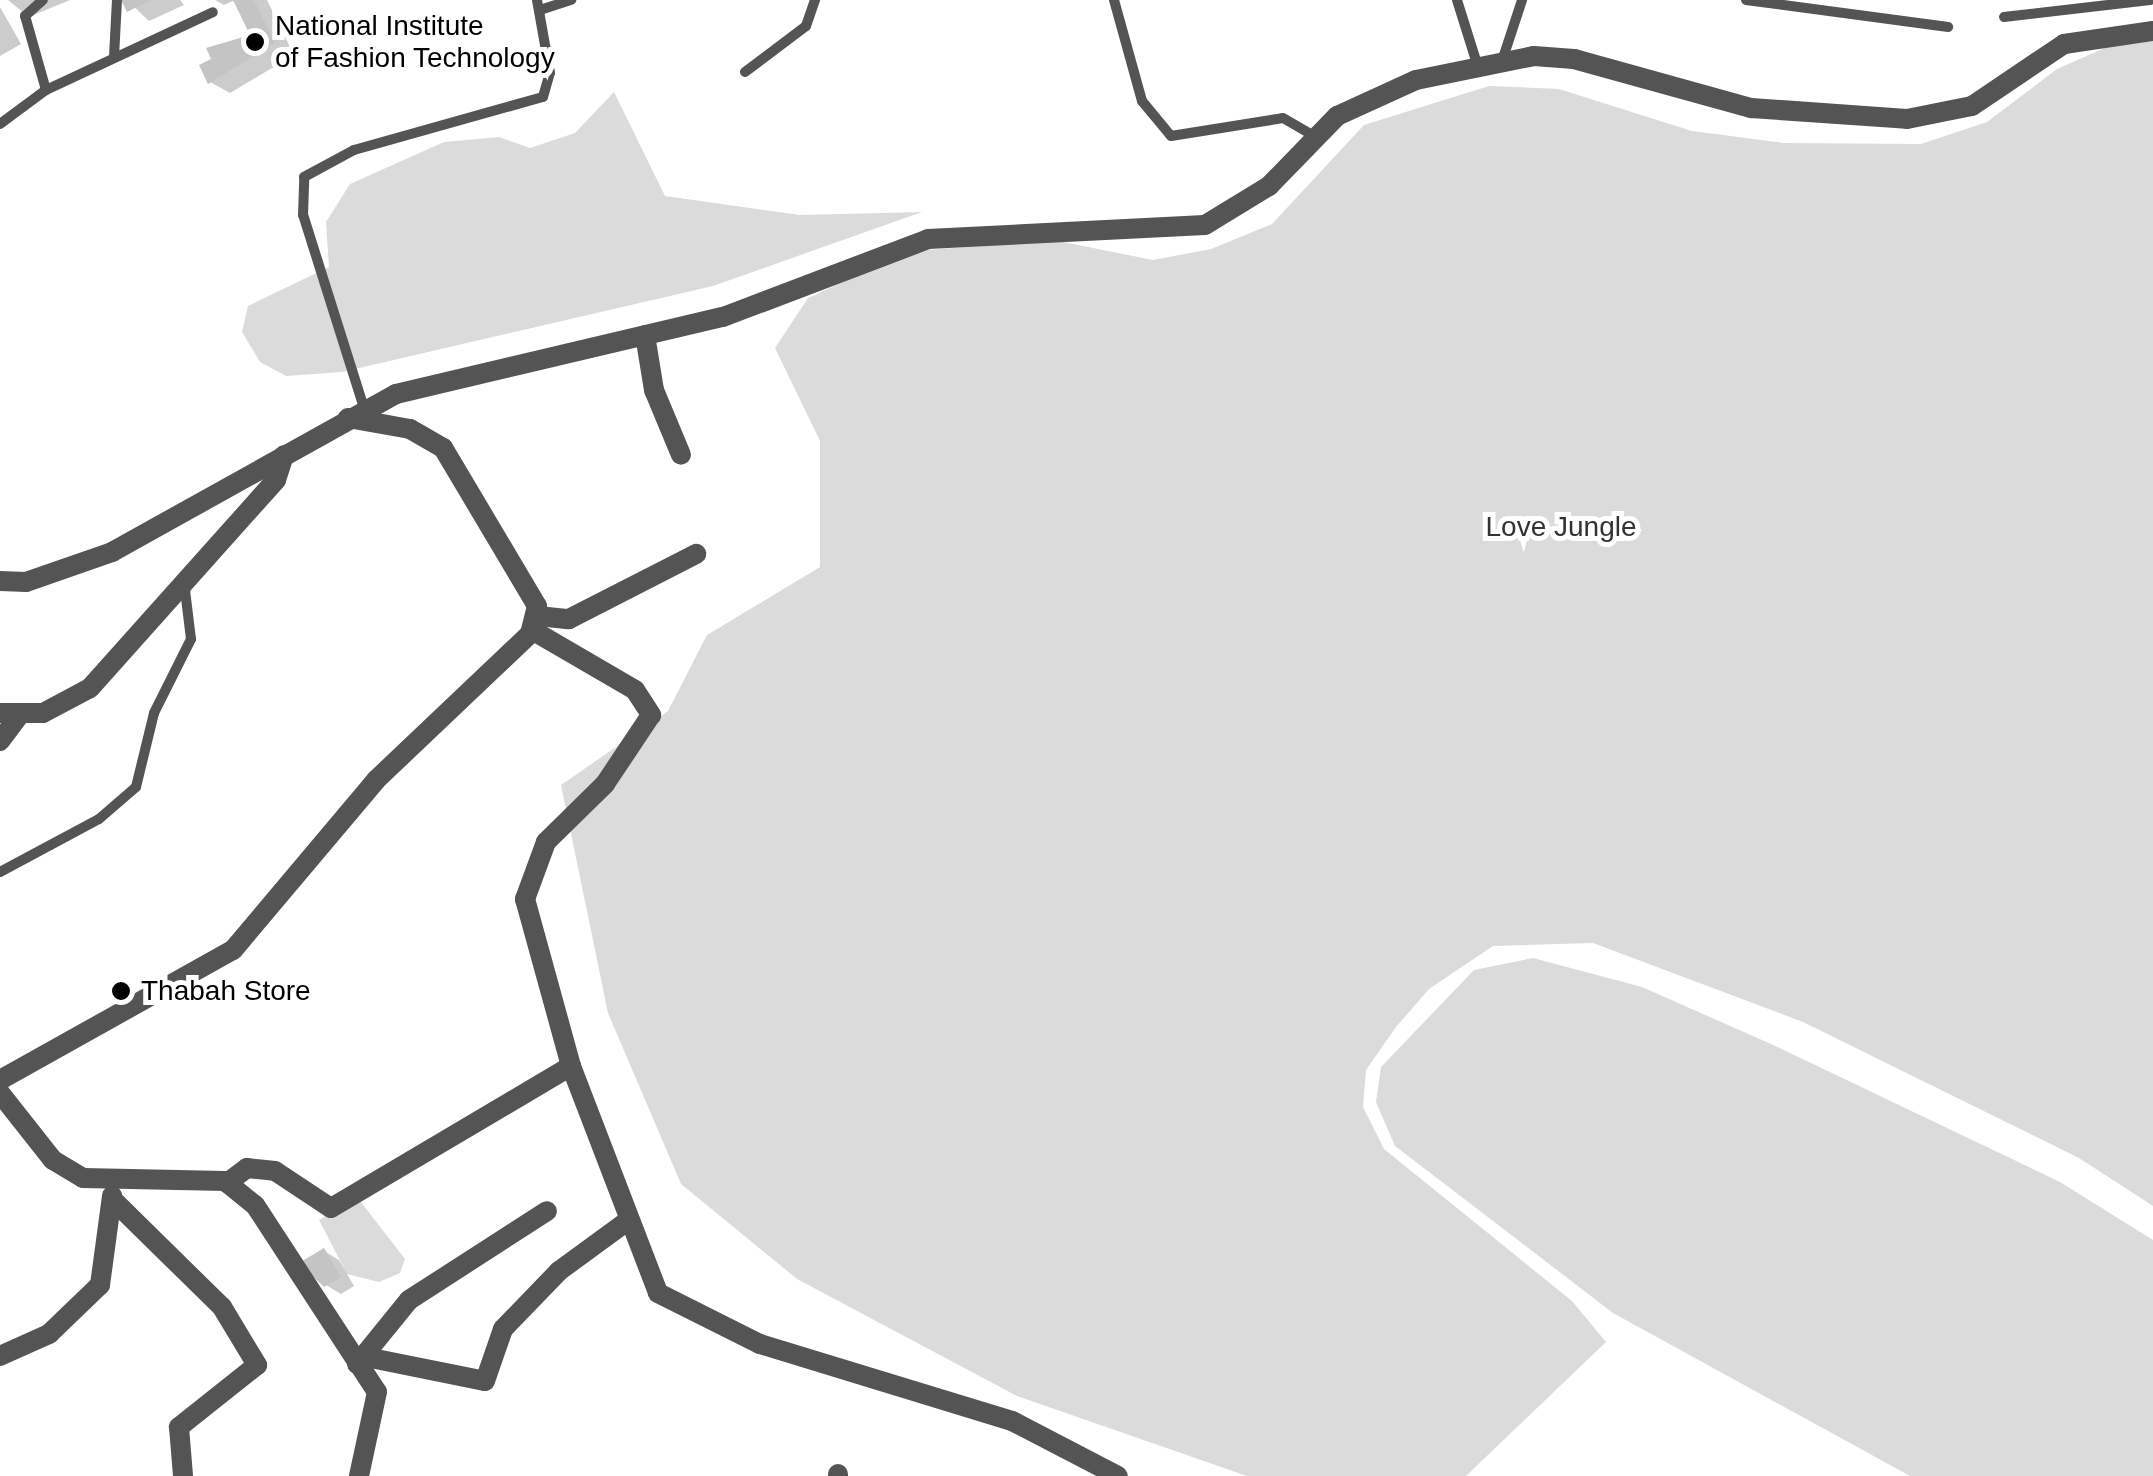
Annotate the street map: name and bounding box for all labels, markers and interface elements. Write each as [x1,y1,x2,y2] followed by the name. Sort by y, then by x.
[275,9,555,75] place label: National Institute of Fashion Technology
[244,31,266,53] marker: National Institute of Fashion Technology
[1485,510,1637,544] park label: Love Jungle
[141,974,311,1008] place label: Thabah Store
[110,980,132,1002] marker: Thabah Store

